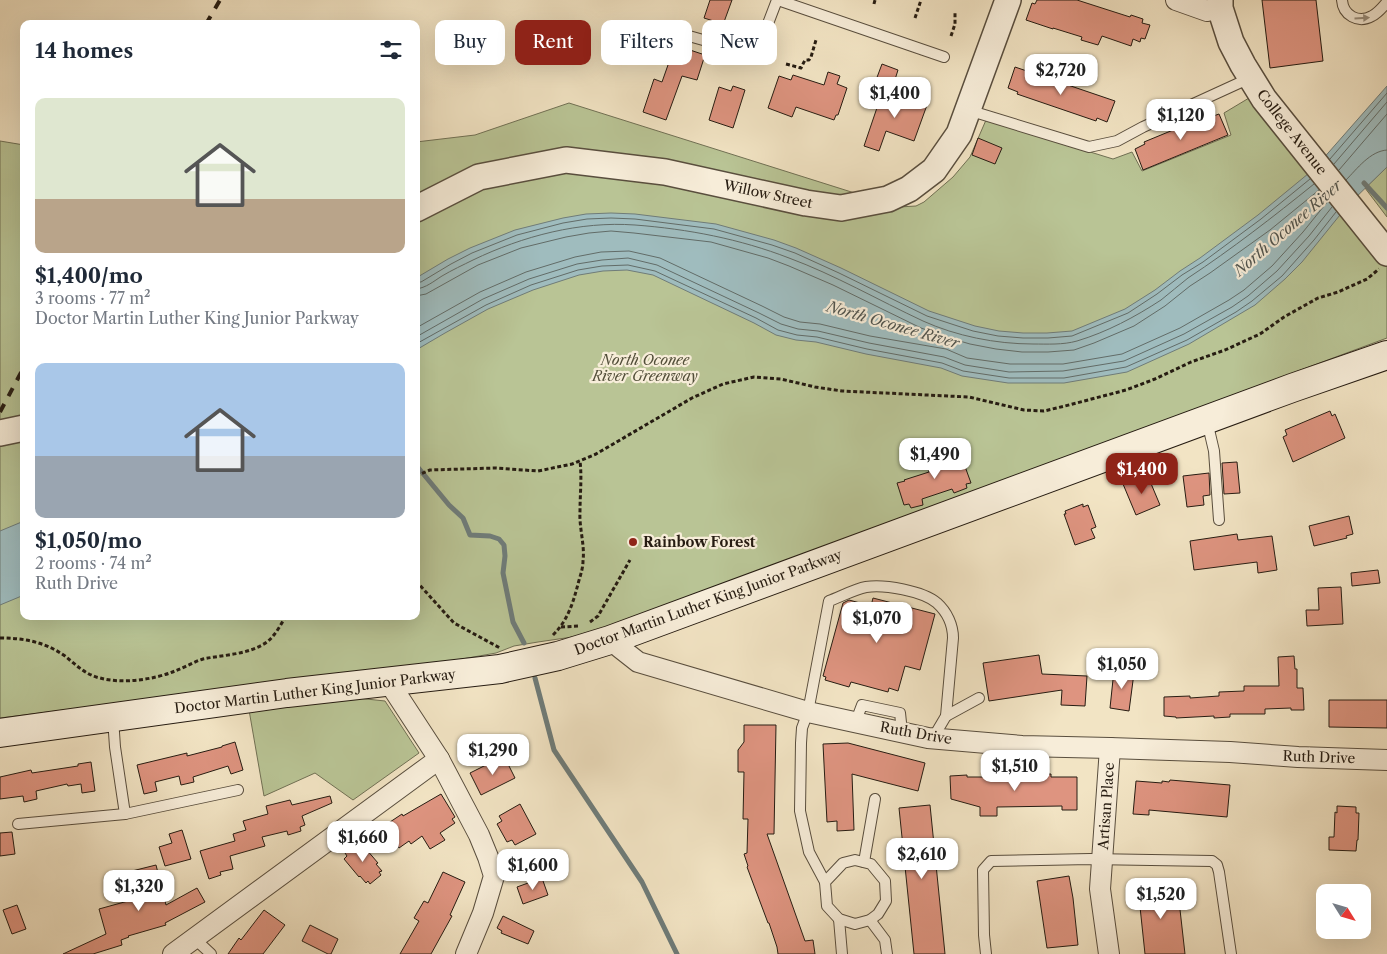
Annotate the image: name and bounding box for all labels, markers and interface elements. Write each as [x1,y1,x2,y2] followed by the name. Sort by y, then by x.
[1355,13,1371,21] one-way arrow
[435,20,505,65] chip: Buy
[515,20,591,65] chip: Rent
[601,20,692,65] chip: Filters
[702,20,777,65] chip: New
[377,36,405,64] icon: filters
[35,38,133,63] text: 14 homes
[1020,54,1102,96] pin: $2,720
[1036,60,1086,80] text: $2,720
[854,76,936,119] pin: $1,400
[870,83,920,103] text: $1,400
[1253,86,1331,178] street label: College Avenue
[1140,98,1222,141] pin: $1,120
[1157,105,1205,125] text: $1,120
[175,130,265,220] icon: home
[1229,175,1346,280] water label: North Oconee River
[721,176,814,212] street label: Willow Street
[35,263,143,288] text: $1,400/mo
[35,288,151,308] text: 3 rooms · 77 m²
[824,296,963,353] water label: North Oconee River
[35,308,359,328] text: Doctor Martin Luther King Junior Parkway
[591,351,698,385] park label: North Oconee River Greenway
[175,395,265,485] icon: home
[894,438,976,480] pin: $1,490
[910,444,960,464] text: $1,490
[1101,452,1183,495] pin: $1,400
[1117,459,1167,479] text: $1,400
[35,528,142,553] text: $1,050/mo
[643,533,756,551] place label: Rainbow Forest
[627,536,639,548] marker: Rainbow Forest
[572,545,844,659] street label: Doctor Martin Luther King Junior Parkway
[35,553,152,573] text: 2 rooms · 74 m²
[35,573,118,593] text: Ruth Drive
[836,602,918,644] pin: $1,070
[852,608,902,628] text: $1,070
[1081,648,1163,690] pin: $1,050
[1097,654,1147,674] text: $1,050
[173,665,457,717] street label: Doctor Martin Luther King Junior Parkway
[879,718,954,748] street label: Ruth Drive
[452,734,534,776] pin: $1,290
[468,740,518,760] text: $1,290
[1282,747,1356,767] street label: Ruth Drive
[974,750,1056,792] pin: $1,510
[992,756,1038,776] text: $1,510
[1094,762,1118,851] street label: Artisan Place
[322,820,404,863] pin: $1,660
[338,827,388,847] text: $1,660
[881,838,963,880] pin: $2,610
[897,844,947,864] text: $2,610
[492,848,574,891] pin: $1,600
[508,855,558,875] text: $1,600
[98,870,180,912] pin: $1,320
[114,876,164,896] text: $1,320
[1120,878,1202,920] pin: $1,520
[1136,884,1186,904] text: $1,520
[1316,884,1371,939] north arrow
[1316,884,1371,939] map controls

